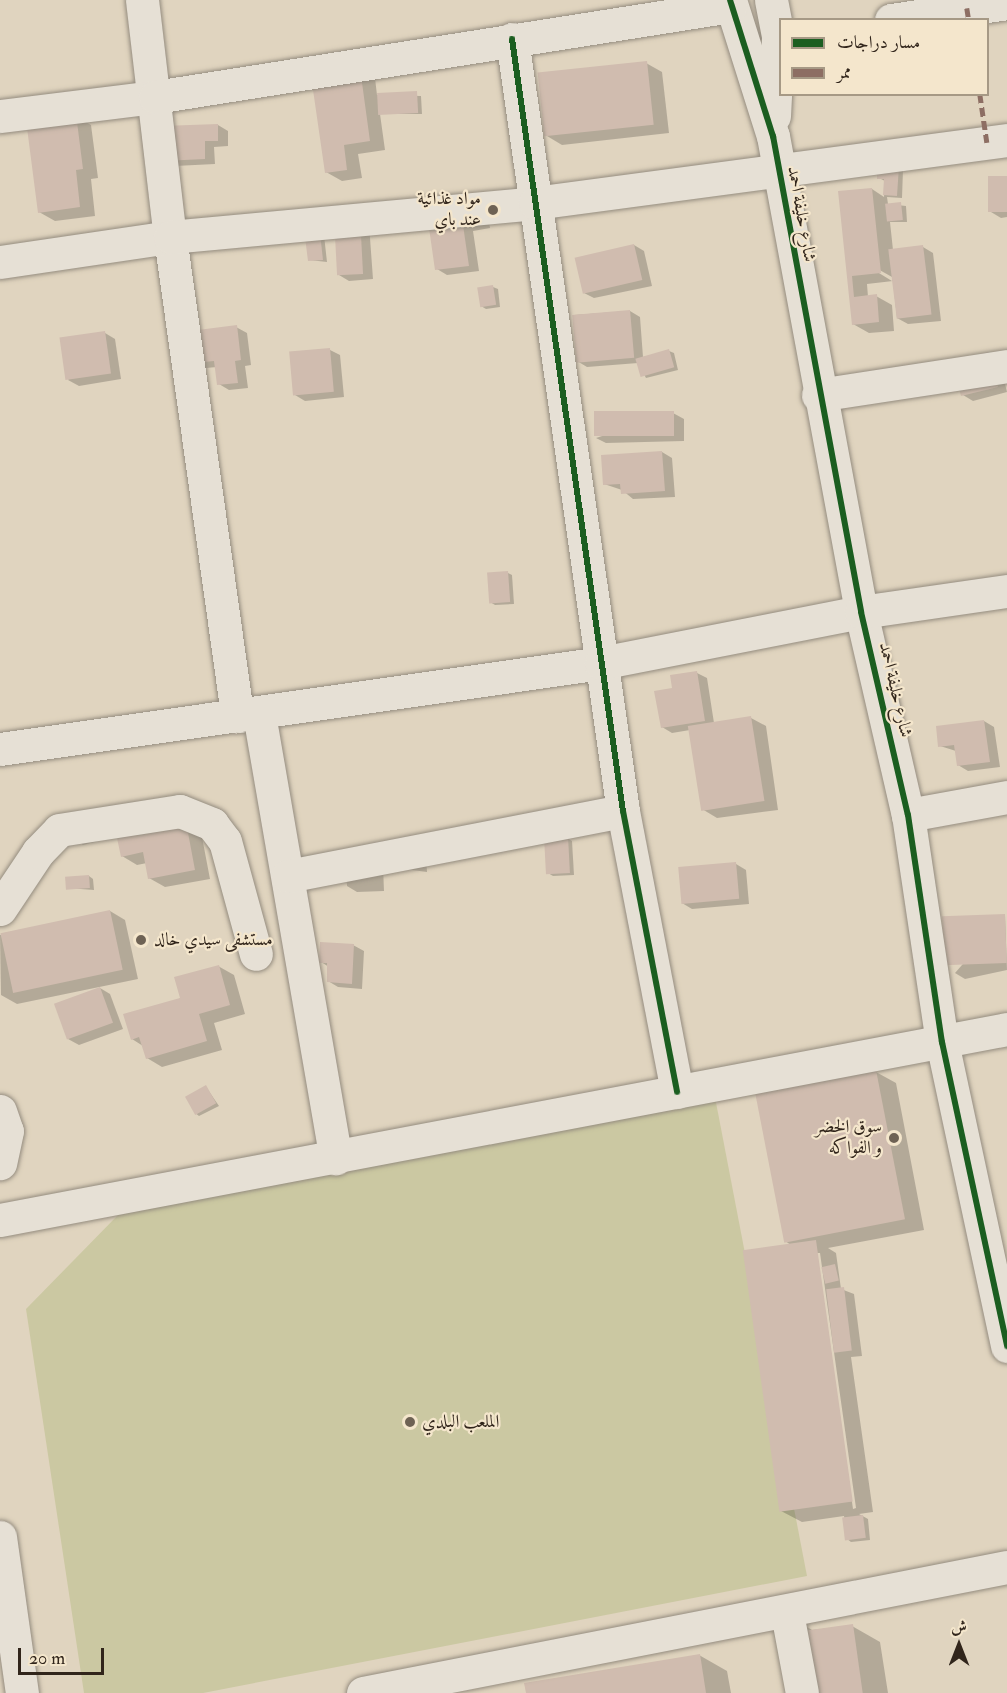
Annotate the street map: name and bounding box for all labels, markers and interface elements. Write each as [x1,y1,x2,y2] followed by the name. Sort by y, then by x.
[779,18,989,96] legend
[837,31,920,54] text: مسار دراجات
[837,61,851,84] text: ممر
[782,164,820,264] street label: شارع خليفة احمد
[417,189,481,232] place label: مواد غذائية عند باي
[486,203,500,217] marker: مواد غذائية عند باي
[874,640,916,740] street label: شارع خليفة احمد
[154,929,273,951] place label: مستشفى سيدي خالد
[132,931,150,949] marker: مستشفى سيدي خالد
[815,1117,882,1160] place label: سوق الخضر و الفواكه
[887,1131,901,1145] marker: سوق الخضر و الفواكه
[422,1411,499,1433] place label: الملعب البلدي
[403,1415,417,1429] marker: الملعب البلدي
[929,1615,989,1675] north arrow
[951,1617,967,1637] text: ش
[21,1636,106,1674] scale bar
[29,1647,65,1670] text: 20 m

